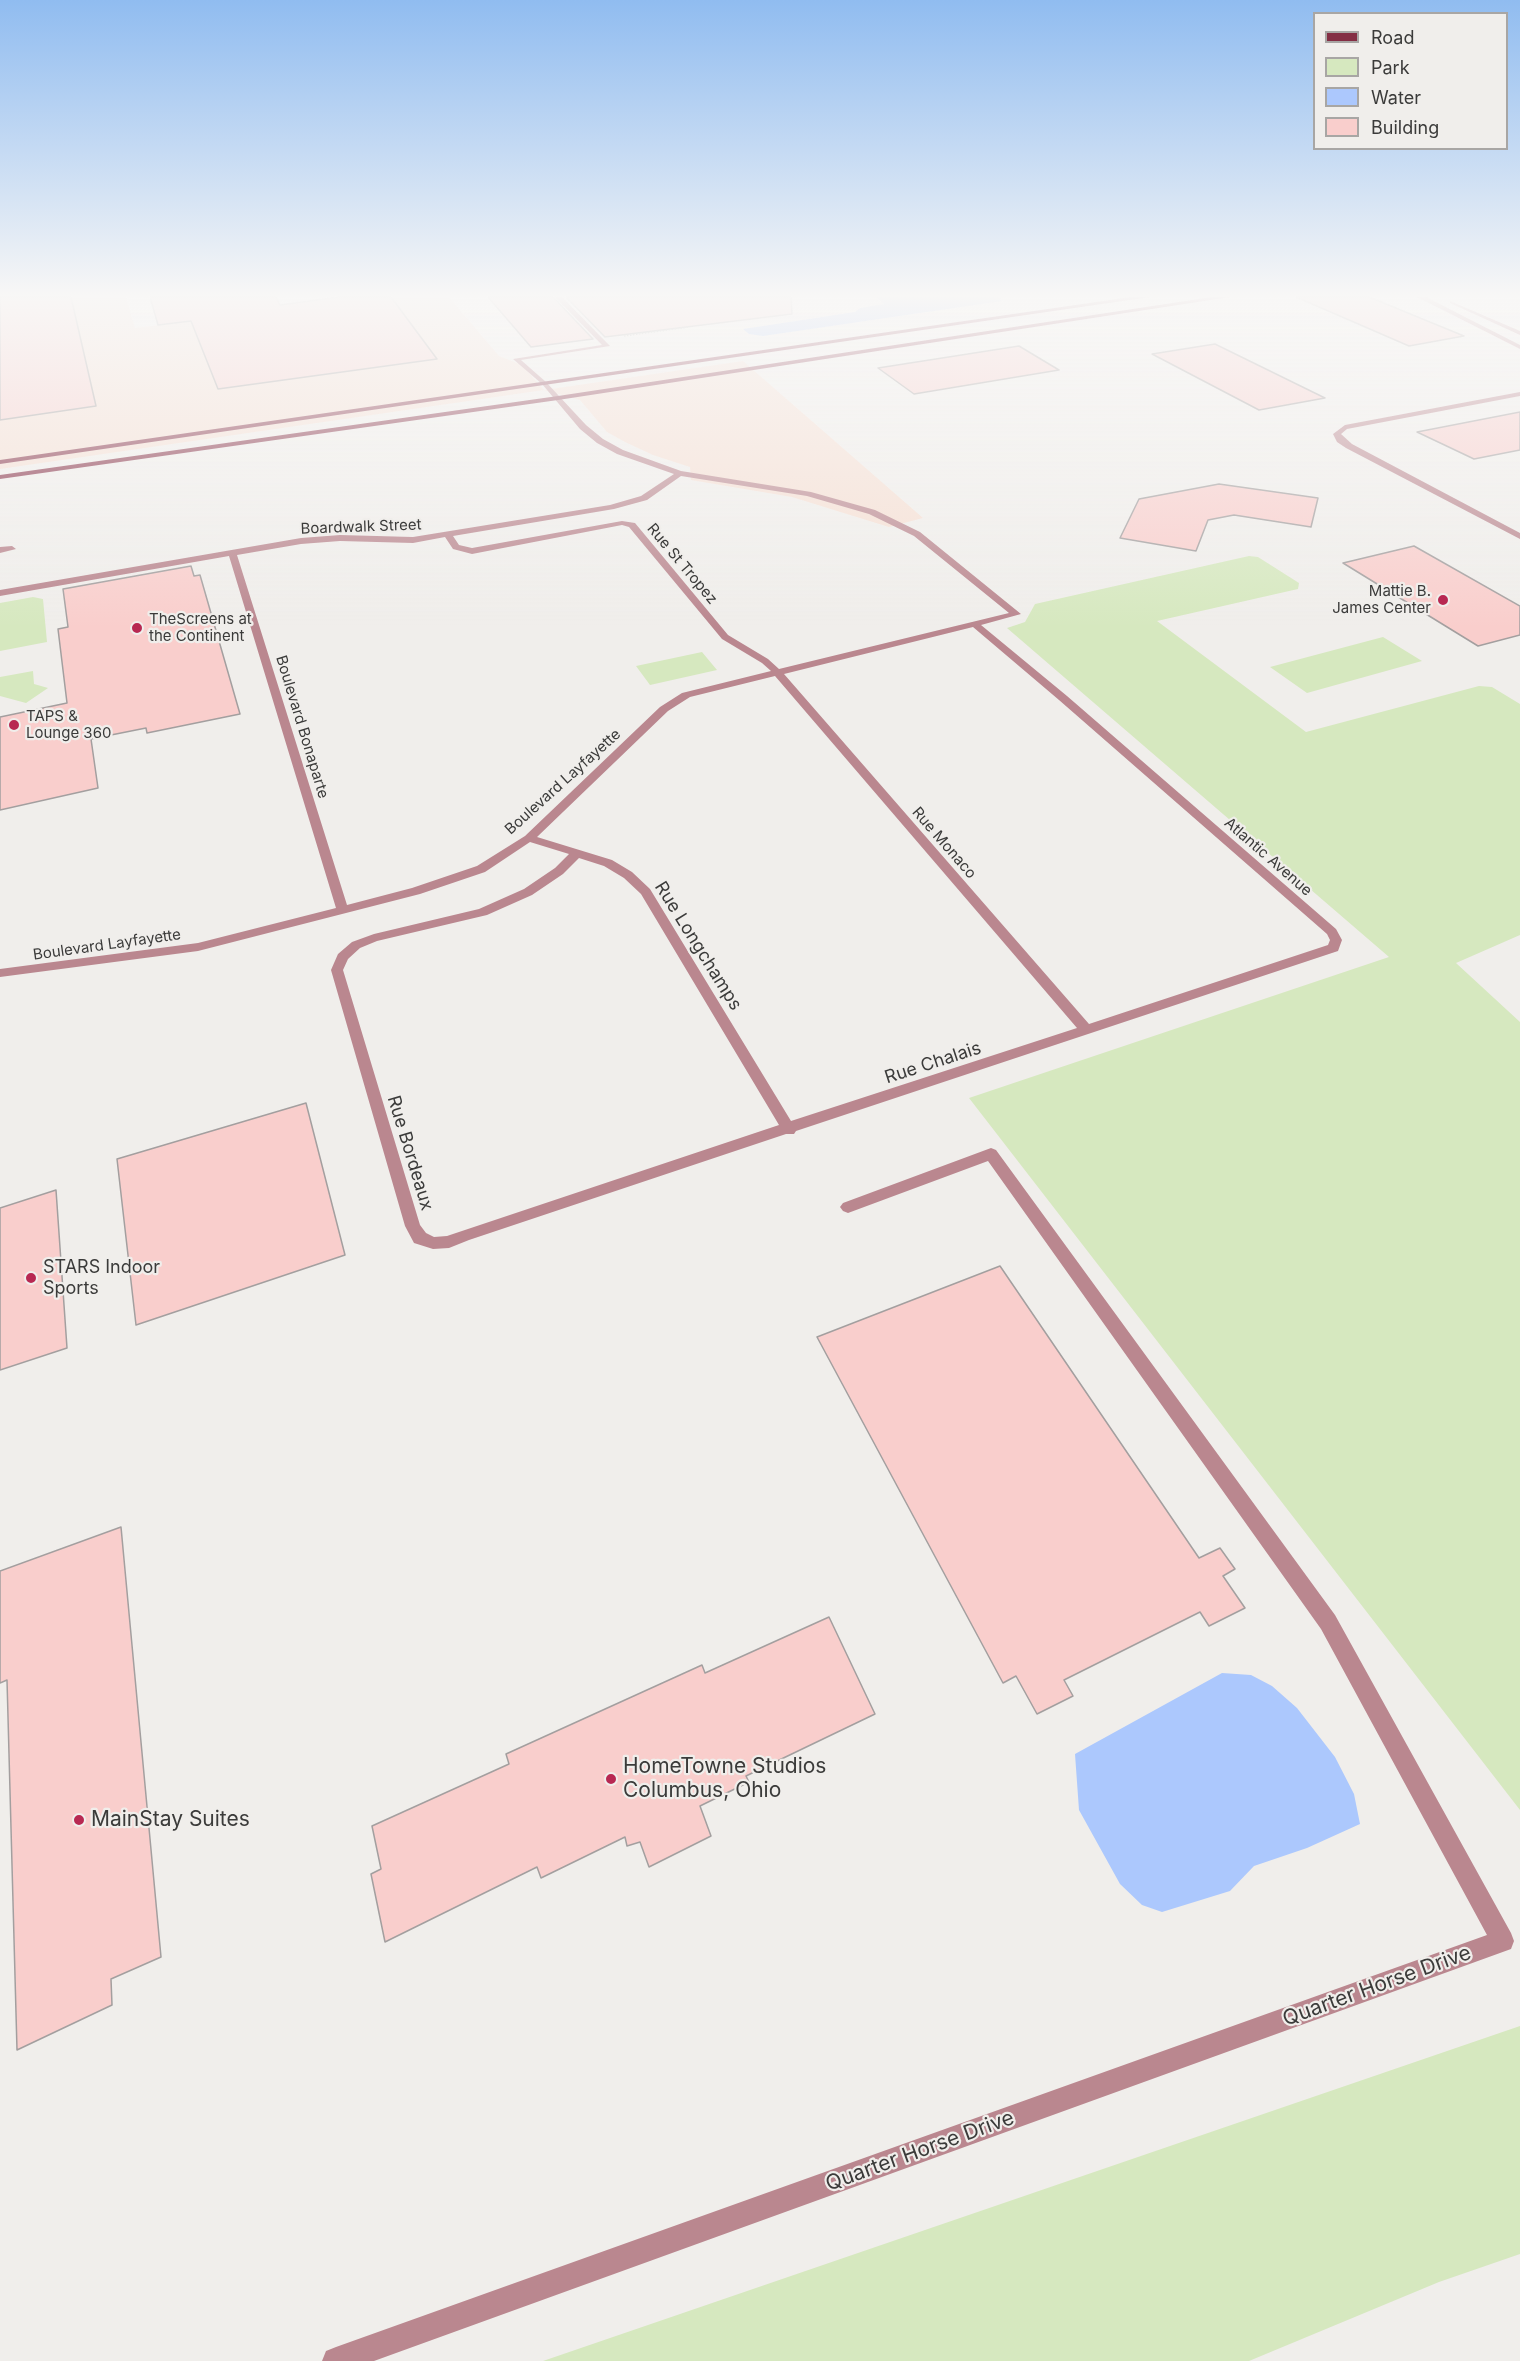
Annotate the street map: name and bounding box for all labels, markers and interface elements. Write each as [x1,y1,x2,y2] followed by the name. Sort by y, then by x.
[1313,12,1508,150] legend
[1371,27,1414,48] text: Road
[1371,57,1410,78] text: Park
[1371,87,1421,108] text: Water
[1371,117,1439,138] text: Building
[300,516,422,538] street label: Boardwalk Street
[643,520,721,608] street label: Rue St Tropez
[1332,582,1431,617] place label: Mattie B. James Center
[1436,593,1450,607] marker: Mattie B. James Center
[149,610,252,645] place label: TheScreens at the Continent
[130,621,144,635] marker: TheScreens at the Continent
[272,653,332,801] street label: Boulevard Bonaparte
[26,707,111,742] place label: TAPS & Lounge 360
[7,718,21,732] marker: TAPS & Lounge 360
[502,725,624,839] street label: Boulevard Layfayette
[908,804,980,882] street label: Rue Monaco
[1221,814,1315,900] street label: Atlantic Avenue
[650,878,746,1014] street label: Rue Longchamps
[32,926,182,964] street label: Boulevard Layfayette
[882,1037,984,1089] street label: Rue Chalais
[382,1093,438,1213] street label: Rue Bordeaux
[43,1257,160,1300] place label: STARS Indoor Sports
[24,1271,38,1285] marker: STARS Indoor Sports
[623,1754,826,1804] place label: HomeTowne Studios Columbus, Ohio
[604,1772,618,1786] marker: HomeTowne Studios Columbus, Ohio
[91,1807,250,1833] place label: MainStay Suites
[72,1813,86,1827] marker: MainStay Suites
[1279,1940,1475,2032] street label: Quarter Horse Drive
[822,2105,1018,2197] street label: Quarter Horse Drive

